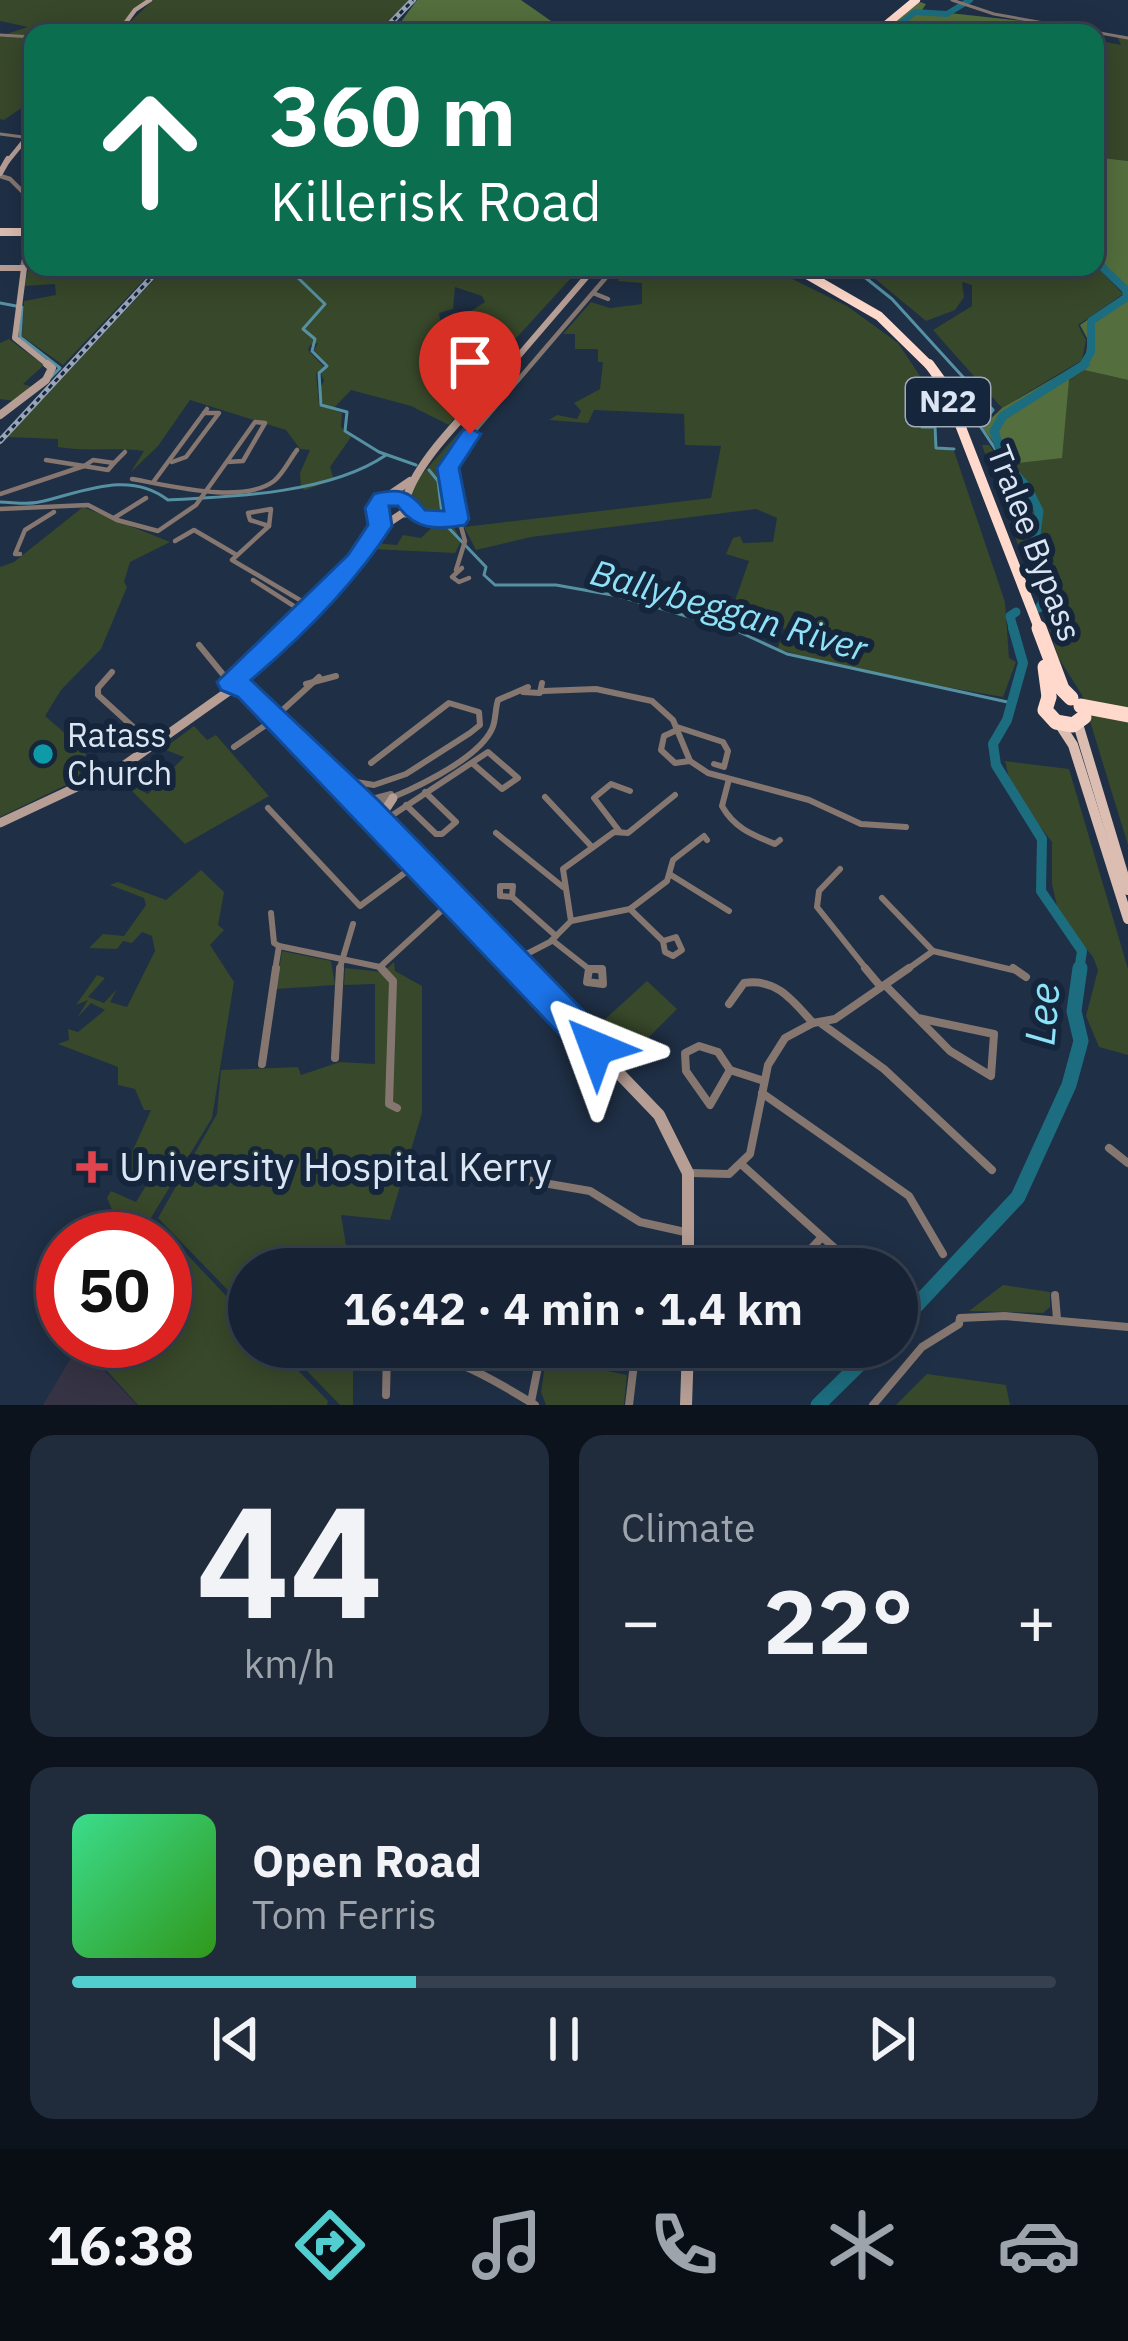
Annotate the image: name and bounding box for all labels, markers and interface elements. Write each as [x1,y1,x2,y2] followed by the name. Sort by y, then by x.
[270,60,516,169] text: 360 m
[72,72,228,228] icon: ahead
[270,166,601,236] text: Killerisk Road
[419,311,521,434] pin
[437,329,503,395] icon: arrive
[906,378,990,426] road number: N22
[978,439,1093,647] street label: Tralee Bypass
[585,548,874,672] water label: Ballybeggan River
[67,713,172,794] place label: Ratass Church
[30,741,56,767] marker: Ratass Church
[1011,980,1072,1048] water label: Lee
[533,985,659,1111] position arrow
[119,1141,552,1192] place label: University Hospital Kerry
[76,1151,108,1183] marker: University Hospital Kerry
[36,1212,192,1368] speed limit sign: 50
[343,1279,803,1337] text: 16:42 · 4 min · 1.4 km
[196,1458,383,1661] text: 44
[621,1502,755,1553] text: Climate
[763,1562,914,1679] text: 22°
[621,1577,661,1663] text: −
[1016,1577,1056,1663] text: +
[244,1638,335,1689] text: km/h
[252,1831,482,1889] text: Open Road
[252,1889,436,1940] text: Tom Ferris
[203,2006,269,2072] icon: previous
[531,2006,597,2072] icon: pause
[859,2006,925,2072] icon: next
[288,2203,372,2287] icon: directions
[465,2203,549,2287] icon: music
[642,2203,726,2287] icon: phone
[820,2203,904,2287] icon: climate
[997,2203,1081,2287] icon: car
[47,2210,194,2280] text: 16:38

